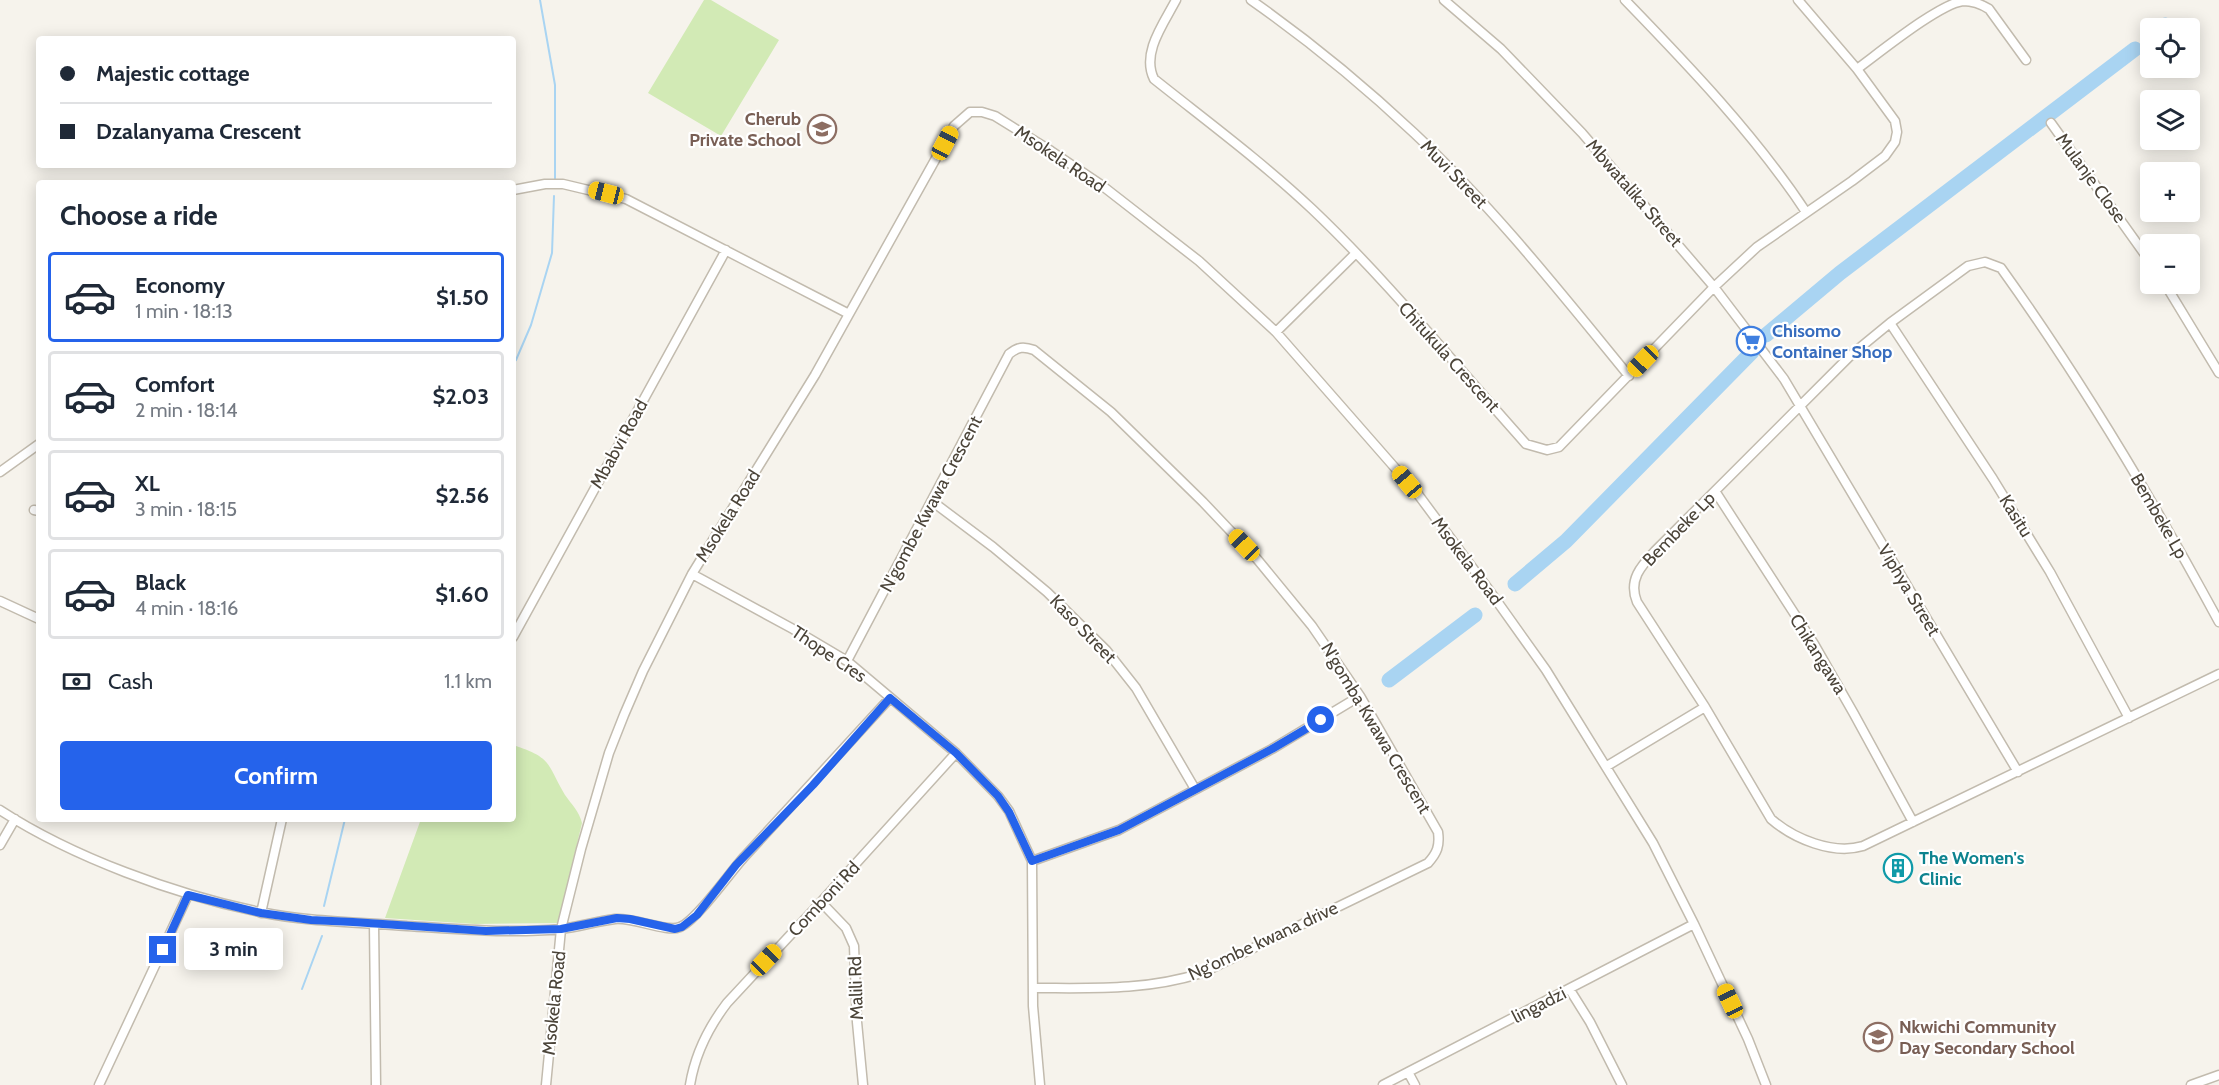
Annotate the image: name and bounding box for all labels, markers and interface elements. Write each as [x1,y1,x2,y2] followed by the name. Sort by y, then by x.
[2140,18,2200,294] map controls
[2140,18,2200,78] button: locate
[96,60,250,87] text: Majestic cottage
[2140,90,2200,150] button: layers
[689,108,801,151] place label: Cherub Private School
[806,113,838,145] school or university icon: Cherub Private School
[96,118,301,145] text: Dzalanyama Crescent
[1010,121,1110,197] street label: Msokela Road
[929,123,961,163] car
[2051,129,2131,227] street label: Mulanje Close
[1416,135,1492,213] street label: Muvi Street
[1581,135,1687,251] street label: Mbwatalika Street
[2140,162,2200,222] button: +
[586,180,626,206] car
[60,199,218,232] text: Choose a ride
[2140,234,2200,294] button: −
[63,270,117,324] icon: car
[135,272,225,299] text: Economy
[436,284,489,311] text: $1.50
[1394,297,1504,417] street label: Chitukula Crescent
[135,299,233,323] text: 1 min · 18:13
[1772,320,1892,363] place label: Chisomo Container Shop
[1735,325,1767,357] supermarket icon: Chisomo Container Shop
[1624,342,1662,380] car
[63,369,117,423] icon: car
[135,371,214,398] text: Comfort
[433,383,489,410] text: $2.03
[585,396,653,492] street label: Mbabvi Road
[135,398,238,422] text: 2 min · 18:14
[875,412,987,596] street label: N'gombe Kwawa Crescent
[1389,462,1425,502] car
[691,466,765,566] street label: Msokela Road
[63,468,117,522] icon: car
[2126,469,2192,563] street label: Bembeke Lp
[135,470,160,497] text: XL
[436,482,489,509] text: $2.56
[1638,487,1720,571] street label: Bembeke Lp
[1995,491,2037,541] street label: Kasitu
[135,497,237,521] text: 3 min · 18:15
[1427,513,1507,609] street label: Msokela Road
[1225,526,1263,564] car
[1873,540,1945,640] street label: Viphya Street
[63,567,117,621] icon: car
[135,569,186,596] text: Black
[435,581,489,608] text: $1.60
[1045,590,1121,668] street label: Kaso Street
[135,596,238,620] text: 4 min · 18:16
[1785,610,1851,698] street label: Chikangawa
[787,621,871,687] street label: Thope Cres
[1316,639,1436,817] street label: N'gomba Kwawa Crescent
[60,665,93,698] icon: cash
[108,668,153,695] text: Cash
[444,669,492,693] text: 1.1 km
[1307,706,1334,733] route start
[60,741,492,810] button: Confirm
[1919,847,2025,890] place label: The Women's Clinic
[1882,852,1914,884] building icon: The Women's Clinic
[784,857,864,941] street label: Comboni Rd
[1185,897,1341,985] street label: Ng'ombe kwana drive
[184,929,283,971] callout: 3 min
[149,936,176,963] route end
[209,937,258,961] text: 3 min
[747,941,785,979] car
[538,950,570,1056] street label: Msokela Road
[844,956,868,1020] street label: Malili Rd
[1714,981,1746,1021] car
[1508,982,1570,1028] street label: lingadzi
[1899,1016,2075,1059] place label: Nkwichi Community Day Secondary School
[1862,1021,1894,1053] school or university icon: Nkwichi Community Day Secondary School

